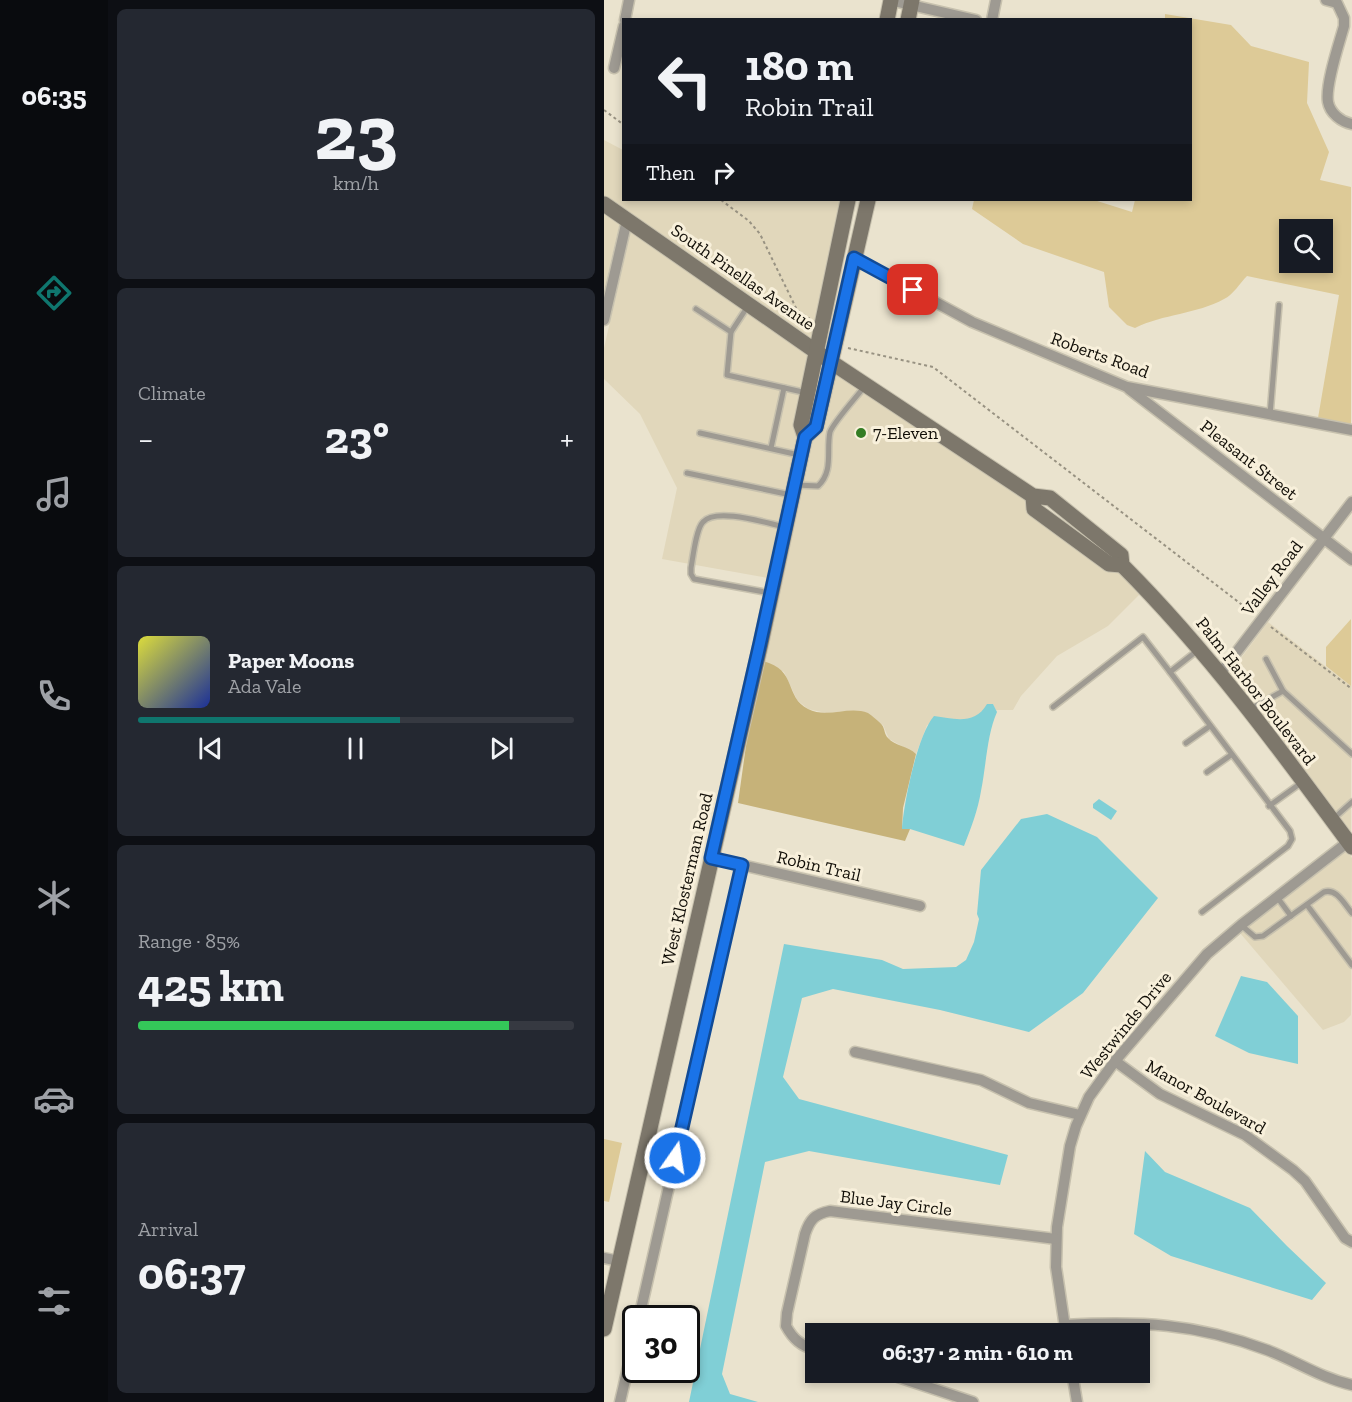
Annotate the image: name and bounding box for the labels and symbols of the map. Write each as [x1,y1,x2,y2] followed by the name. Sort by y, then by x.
[667,219,819,335] street label: South Pinellas Avenue
[887,264,938,315] pin
[1048,327,1152,383] street label: Roberts Road
[1196,415,1302,505] street label: Pleasant Street
[873,422,939,444] place label: 7-Eleven
[854,426,868,440] marker: 7-Eleven
[1236,536,1307,621] street label: Valley Road
[1191,613,1321,769] street label: Palm Harbor Boulevard
[656,790,718,968] street label: West Klosterman Road
[775,846,863,886] street label: Robin Trail
[1076,967,1176,1083] street label: Westwinds Drive
[1142,1055,1270,1139] street label: Manor Boulevard
[643,1126,707,1190] position arrow
[839,1185,953,1221] street label: Blue Jay Circle
[622,1305,700,1383] speed limit sign: 30

